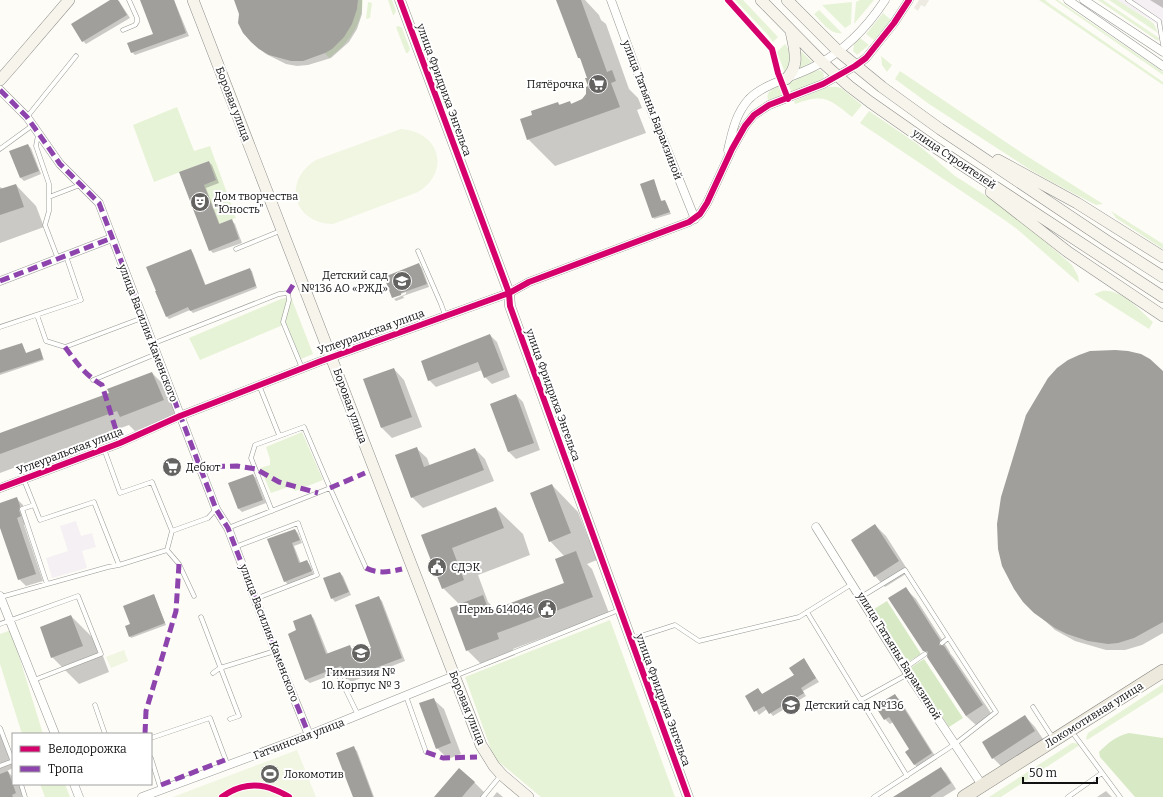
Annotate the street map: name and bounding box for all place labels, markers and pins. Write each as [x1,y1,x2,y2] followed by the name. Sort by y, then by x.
[587,73,609,95] supermarket icon: Пятёрочка
[527,78,584,91] place label: Пятёрочка
[214,190,298,216] place label: Дом творчества "Юность"
[189,191,211,213] theatre icon: Дом творчества "Юность"
[301,269,388,295] place label: Детский сад №136 АО «РЖД»
[391,270,413,292] school or university icon: Детский сад №136 АО «РЖД»
[161,456,183,478] supermarket icon: Дебют
[186,461,221,474] place label: Дебют
[426,556,448,578] public building icon: СДЭК
[451,561,481,574] place label: СДЭК
[536,598,558,620] public building icon: Пермь 614046
[459,603,533,616] place label: Пермь 614046
[350,642,372,664] school or university icon: Гимназия № 10. Корпус № 3
[322,666,400,692] place label: Гимназия № 10. Корпус № 3
[780,694,802,716] school or university icon: Детский сад №136
[805,699,904,712] place label: Детский сад №136
[259,763,281,785] sports icon: Локомотив
[284,768,344,781] place label: Локомотив

